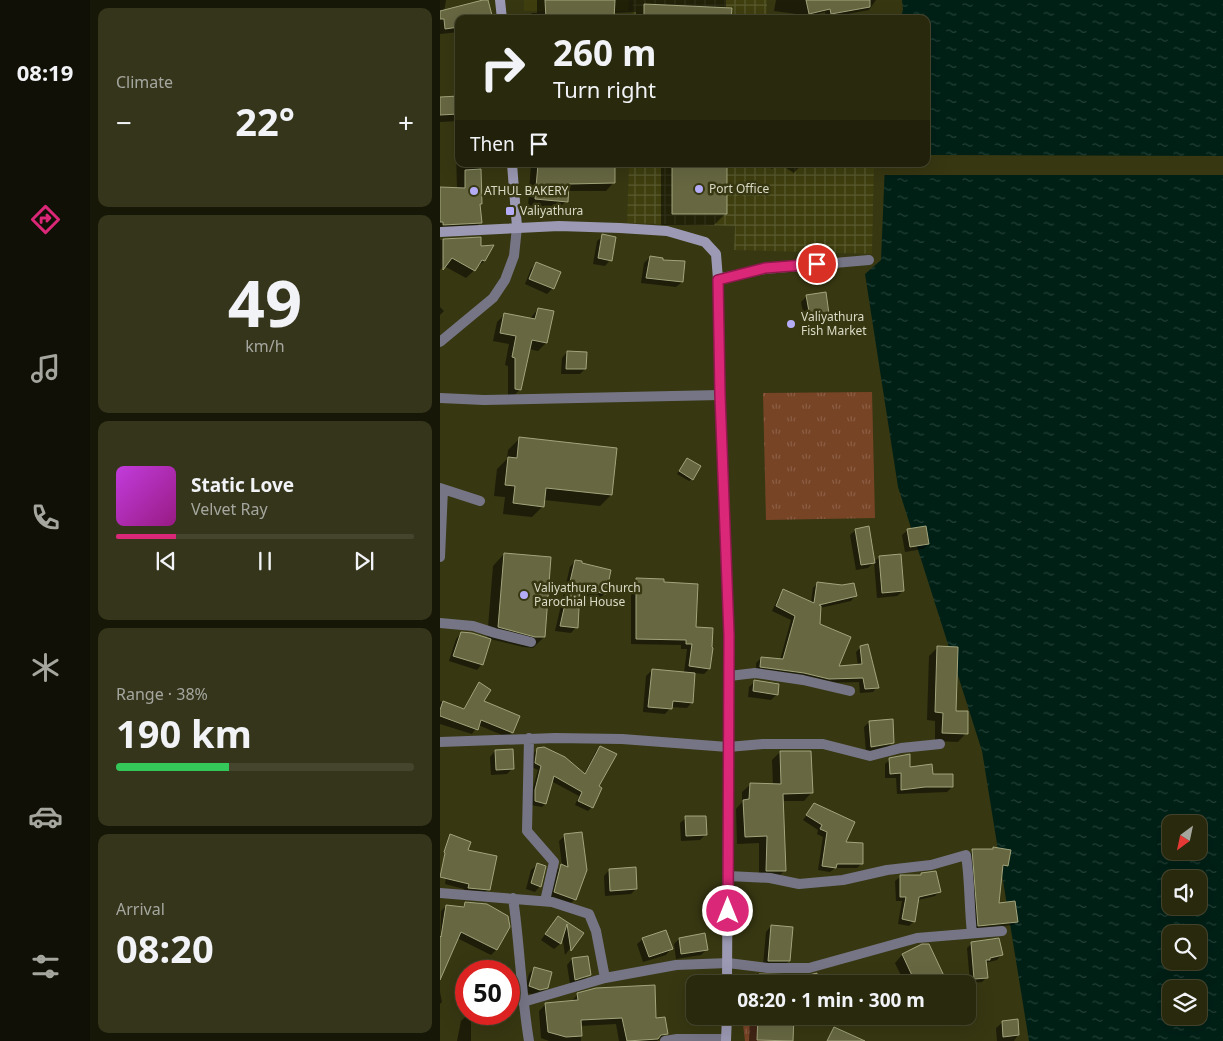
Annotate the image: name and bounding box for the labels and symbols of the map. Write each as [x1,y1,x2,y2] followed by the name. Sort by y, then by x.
[709,180,769,197] place label: Port Office
[484,182,569,199] place label: ATHUL BAKERY
[693,183,705,195] marker: Port Office
[468,185,480,197] marker: ATHUL BAKERY
[520,202,583,219] place label: Valiyathura
[504,205,516,217] marker: Valiyathura
[796,243,838,285] pin
[801,308,867,339] place label: Valiyathura Fish Market
[785,318,797,330] marker: Valiyathura Fish Market
[534,579,641,610] place label: Valiyathura Church Parochial House
[518,589,530,601] marker: Valiyathura Church Parochial House
[1162,815,1208,860] north arrow
[701,884,753,936] position arrow
[455,960,520,1025] speed limit sign: 50

